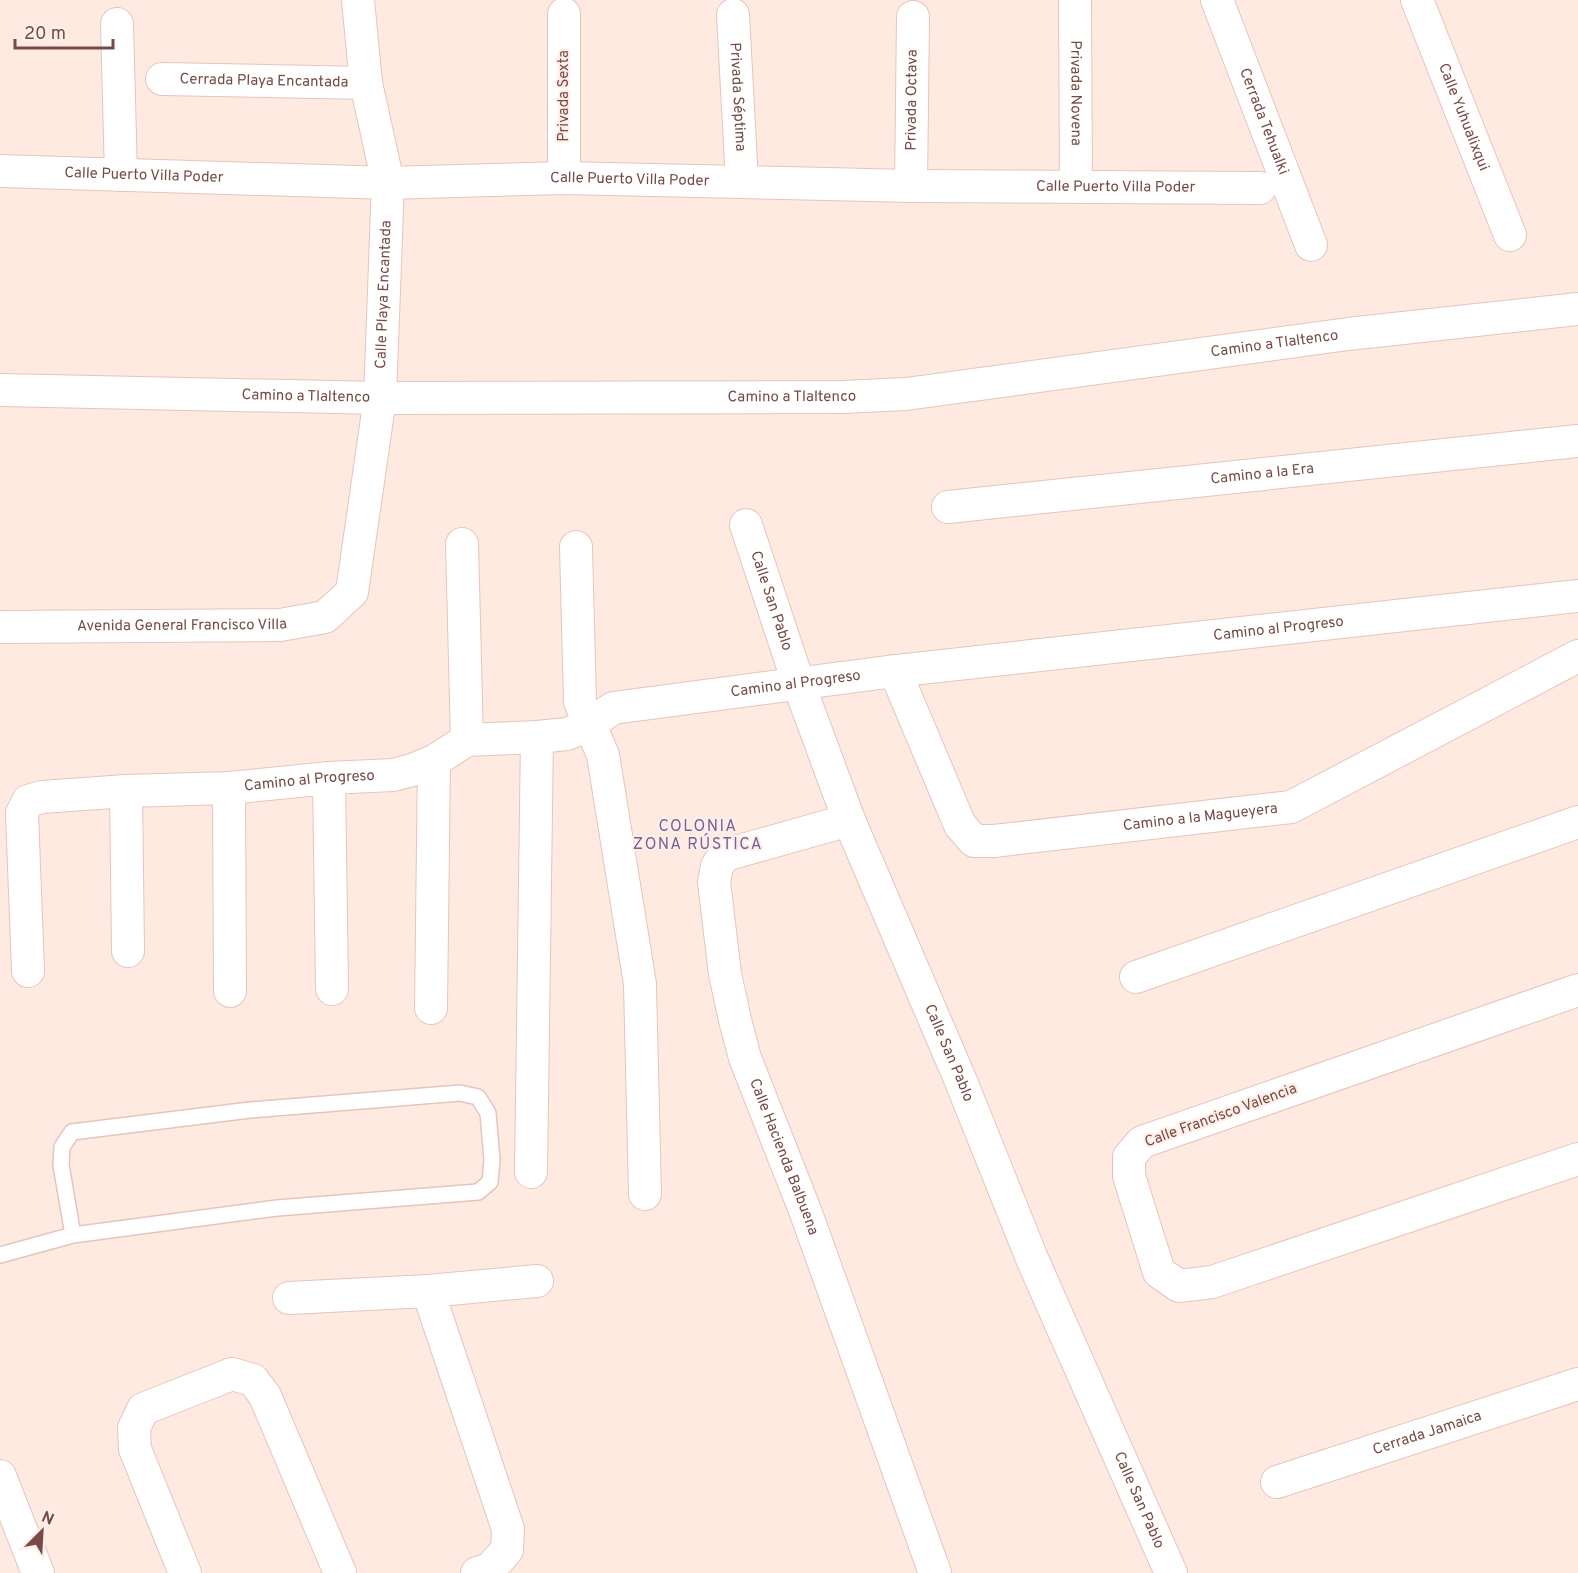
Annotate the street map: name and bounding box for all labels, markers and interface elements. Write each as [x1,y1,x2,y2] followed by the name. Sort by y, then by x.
[15,12,112,50] scale bar
[24,23,66,46] text: 20 m
[1066,40,1085,146] street label: Privada Novena
[725,42,750,152] street label: Privada Séptima
[902,49,922,151] street label: Privada Octava
[555,50,574,142] street label: Privada Sexta
[1434,61,1493,174] street label: Calle Yuhualixqui
[1234,65,1293,177] street label: Cerrada Tehualki
[179,70,349,92] street label: Cerrada Playa Encantada
[64,163,224,187] street label: Calle Puerto Villa Poder
[550,168,710,191] street label: Calle Puerto Villa Poder
[1036,177,1196,197] street label: Calle Puerto Villa Poder
[372,220,396,369] street label: Calle Playa Encantada
[1209,326,1340,362] street label: Camino a Tlaltenco
[241,386,370,407] street label: Camino a Tlaltenco
[728,387,857,407] street label: Camino a Tlaltenco
[1210,459,1315,489] street label: Camino a la Era
[746,549,797,653] street label: Calle San Pablo
[1212,612,1345,645] street label: Camino al Progreso
[77,614,289,636] street label: Avenida General Francisco Villa
[729,666,862,702] street label: Camino al Progreso
[243,766,375,796] street label: Camino al Progreso
[1122,799,1279,836] street label: Camino a la Magueyera
[633,817,763,855] district label: COLONIA ZONA RÚSTICA
[920,1001,978,1105] street label: Calle San Pablo
[745,1076,823,1238] street label: Calle Hacienda Balbuena
[1142,1080,1300,1152] street label: Calle Francisco Valencia
[1370,1407,1484,1460] street label: Cerrada Jamaica
[1109,1449,1169,1552] street label: Calle San Pablo
[12,1501,72,1561] north arrow
[38,1508,57,1531] text: N

